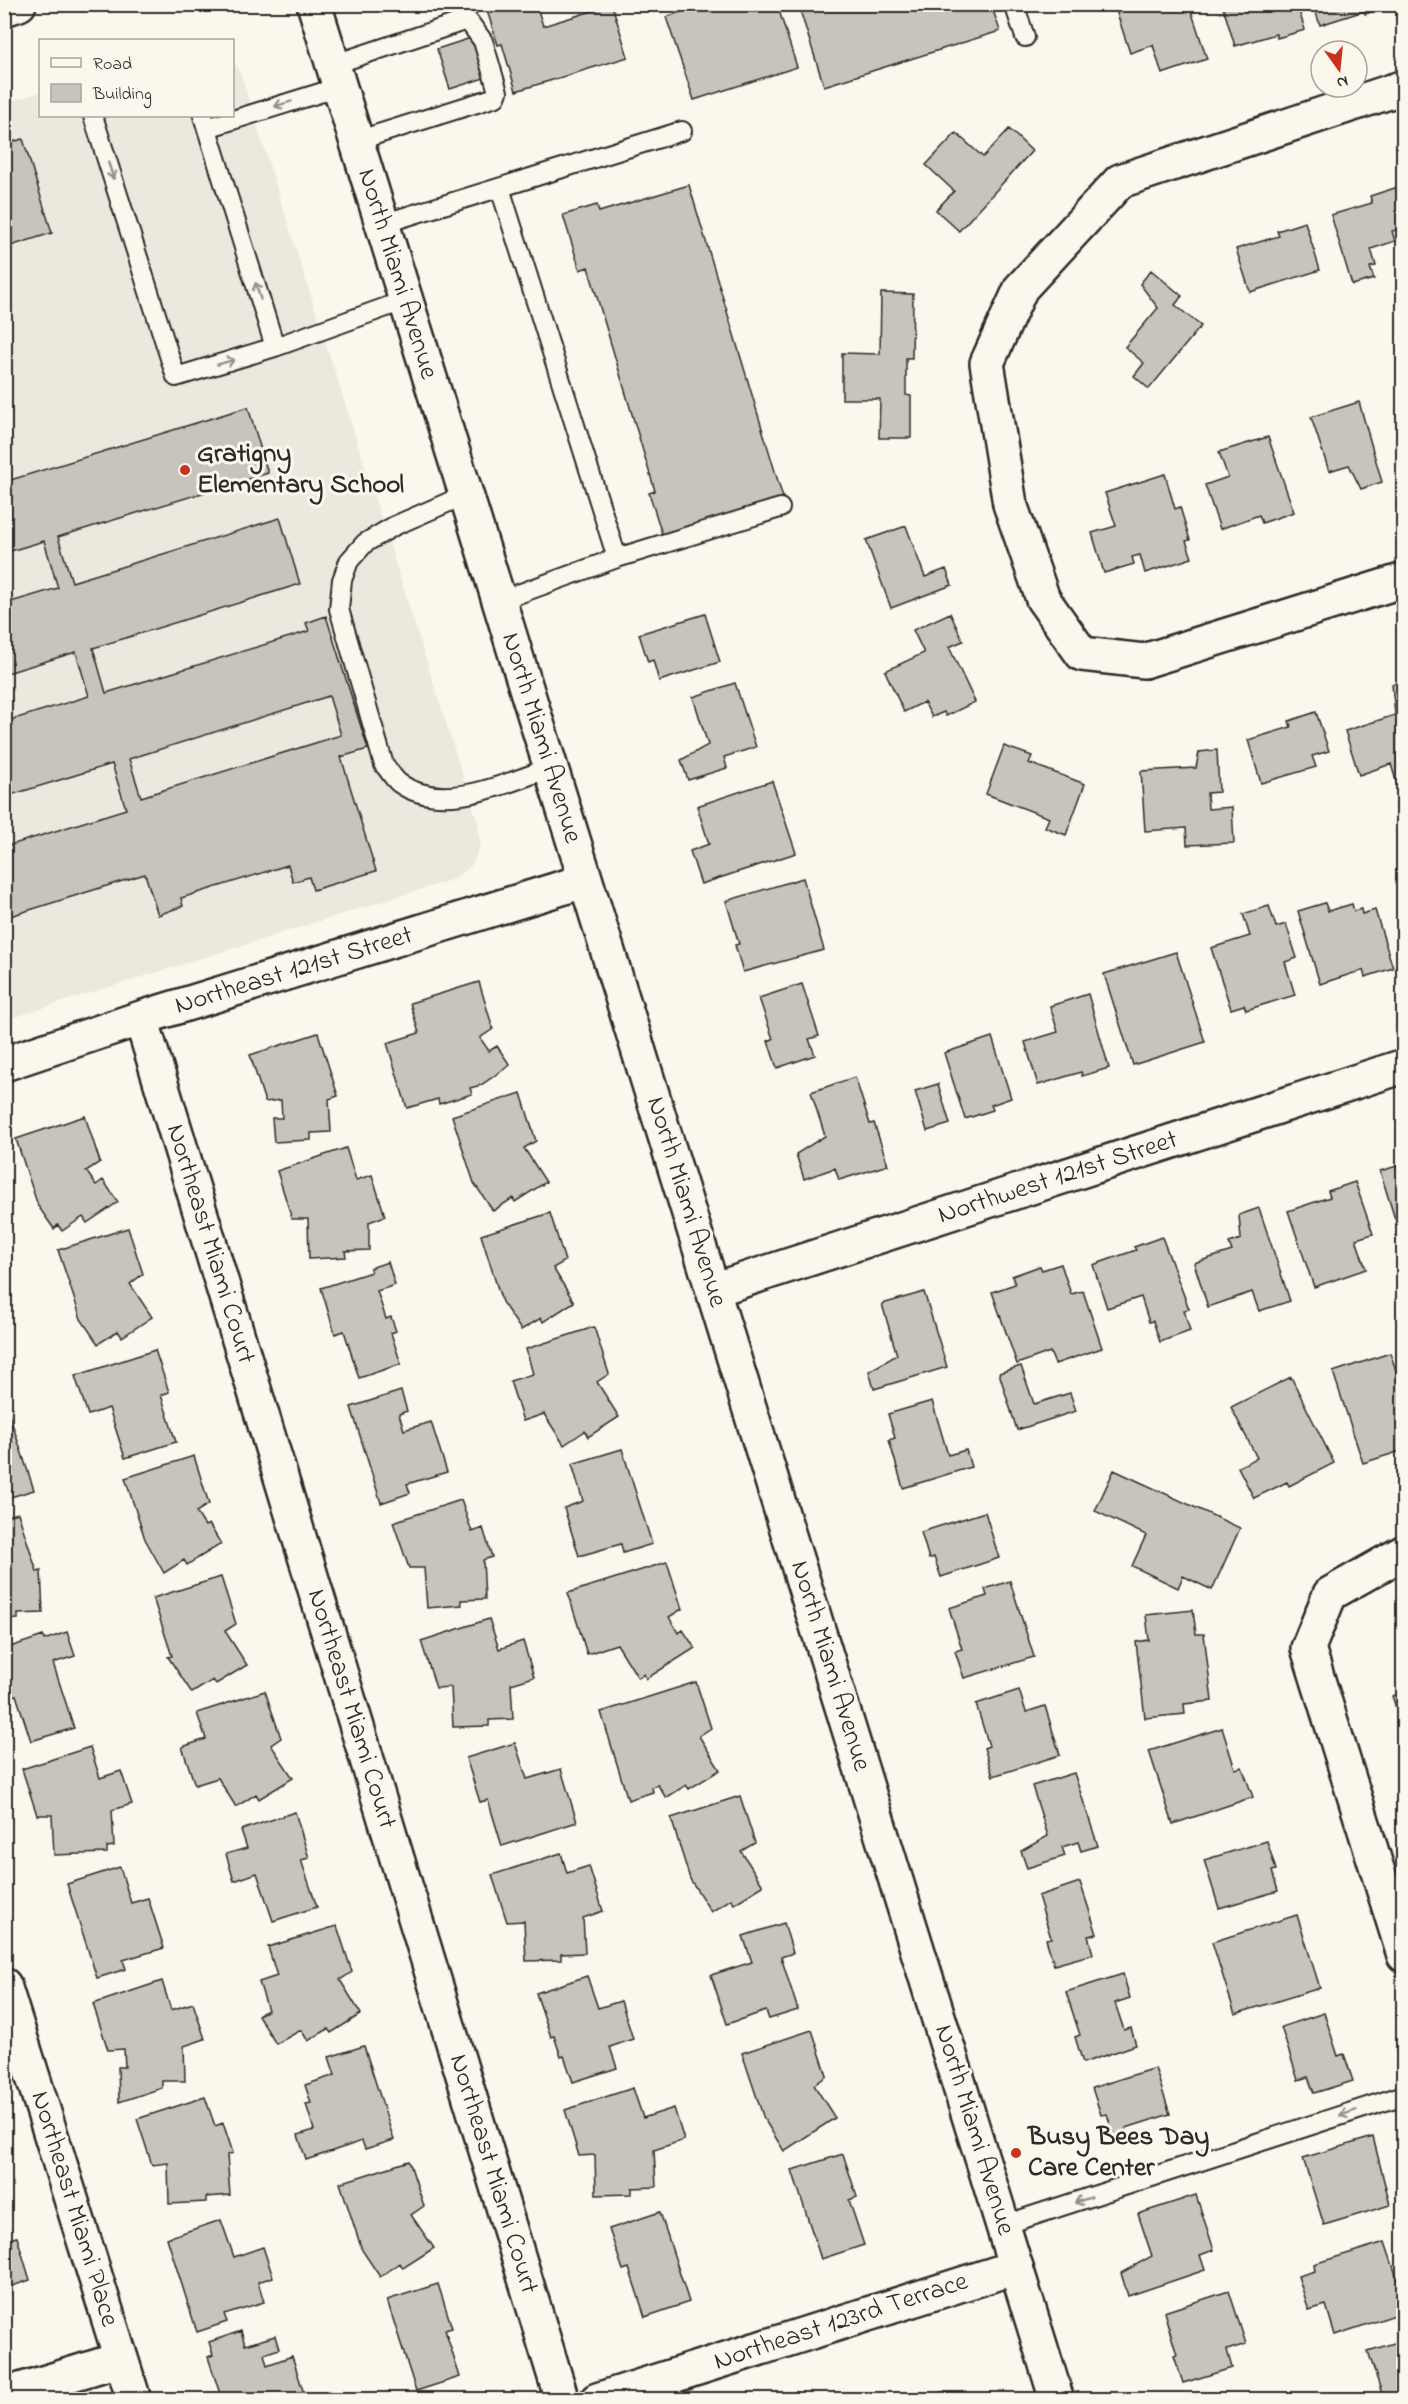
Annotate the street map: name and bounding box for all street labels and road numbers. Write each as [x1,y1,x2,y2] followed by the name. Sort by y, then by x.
[346,164,448,385] street label: North Miami Avenue
[490,628,592,849] street label: North Miami Avenue
[170,916,418,1026] street label: Northeast 121st Street
[635,1092,737,1313] street label: North Miami Avenue
[155,1119,265,1369] street label: Northeast Miami Court
[933,1121,1183,1235] street label: Northwest 121st Street
[779,1556,881,1777] street label: North Miami Avenue
[296,1584,406,1834] street label: Northeast Miami Court
[923,2020,1025,2241] street label: North Miami Avenue
[438,2049,548,2299] street label: Northeast Miami Court
[20,2086,129,2332] street label: Northeast Miami Place
[709,2262,974,2382] street label: Northeast 123rd Terrace

